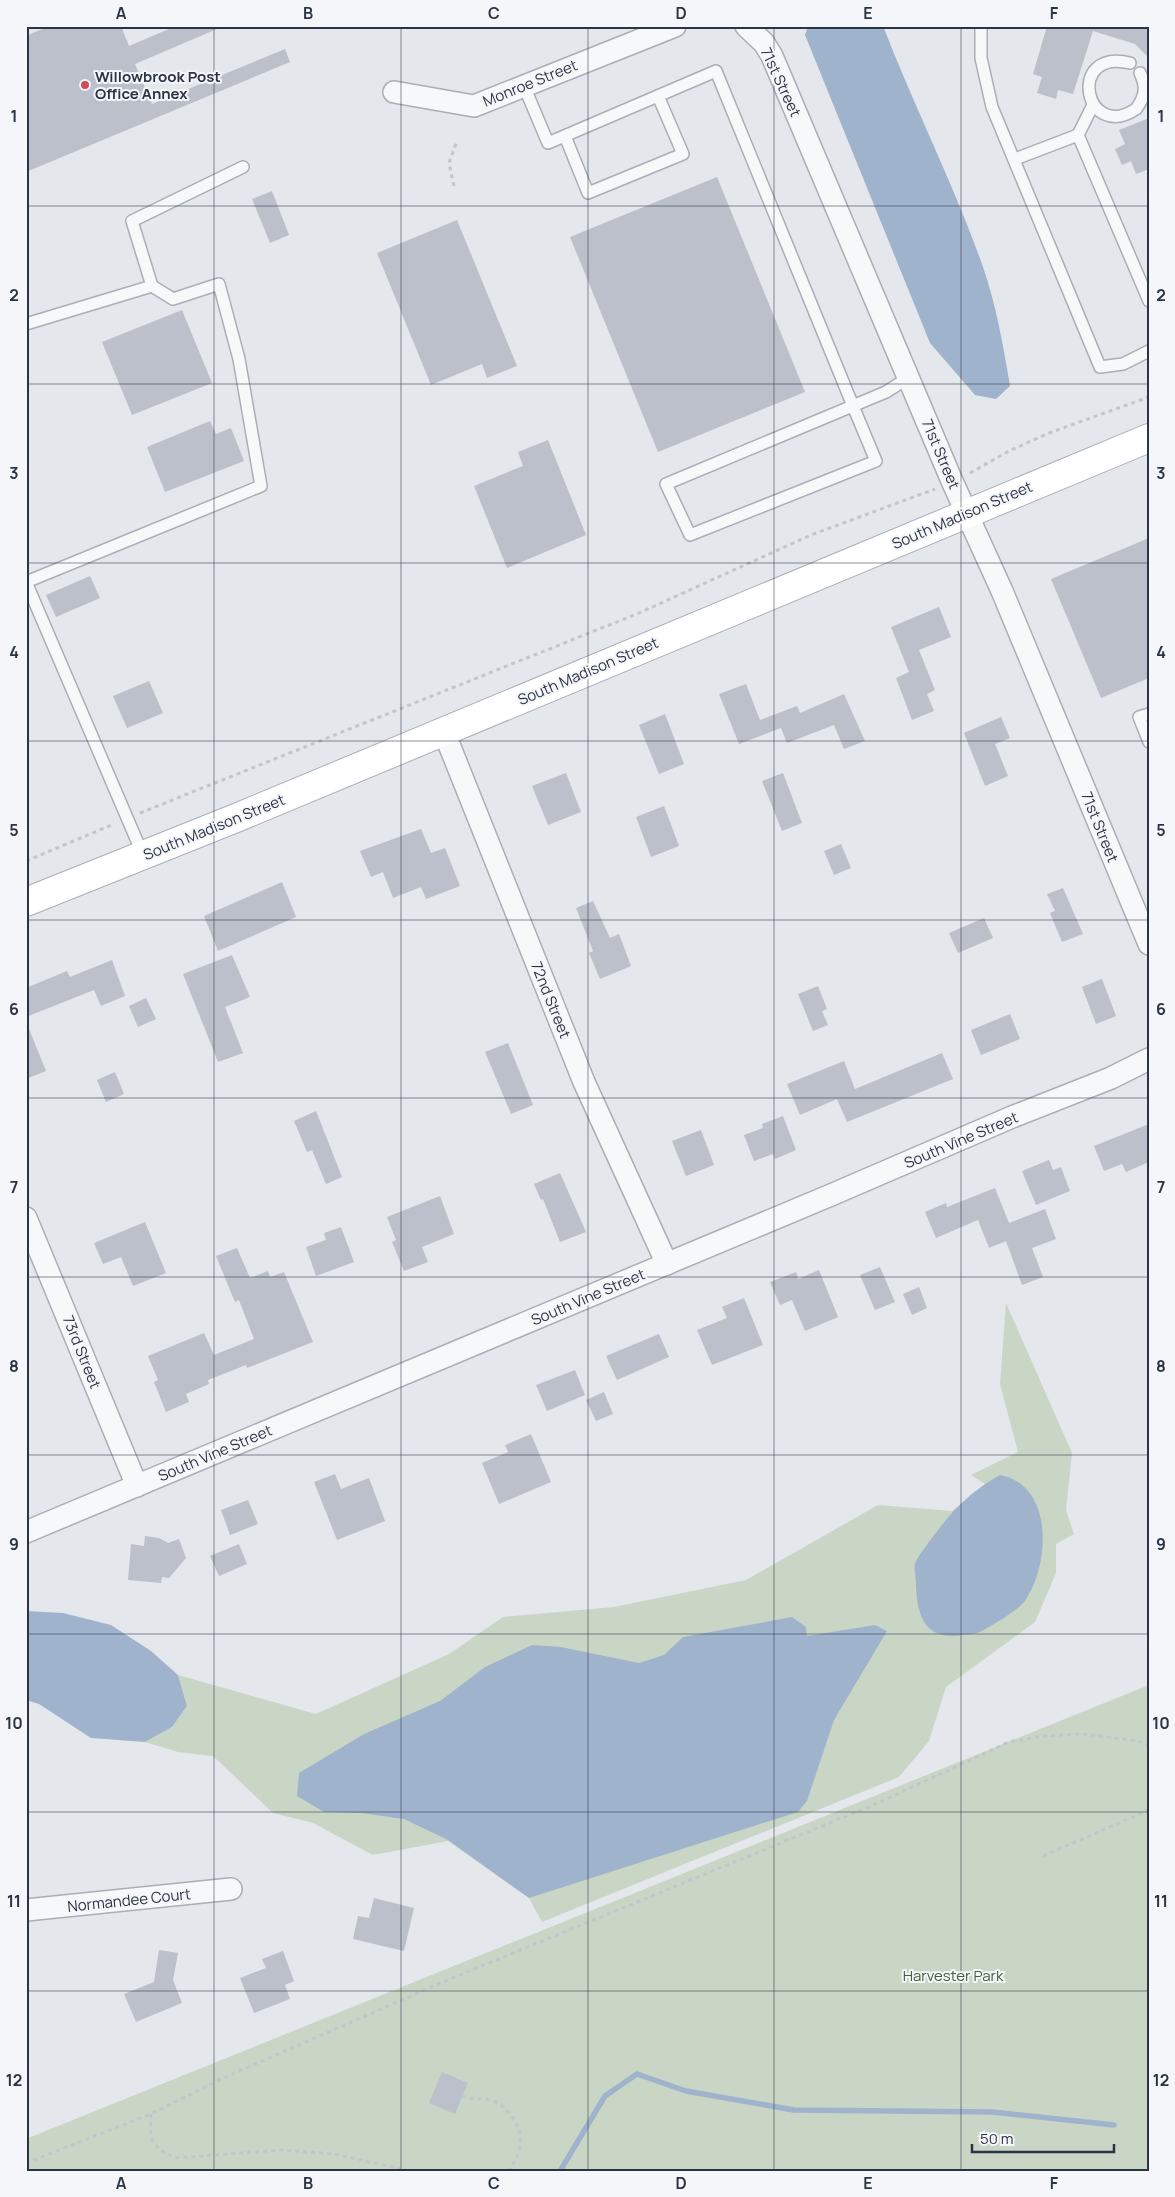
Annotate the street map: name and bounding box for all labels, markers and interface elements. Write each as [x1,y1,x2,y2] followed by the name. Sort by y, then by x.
[116,2,127,24] text: A
[303,2,313,24] text: B
[488,2,500,24] text: C
[675,2,687,24] text: D
[863,2,873,24] text: E
[1050,2,1059,24] text: F
[756,44,806,120] street label: 71st Street
[480,54,580,112] street label: Monroe Street
[95,66,221,104] place label: Willowbrook Post Office Annex
[79,79,91,91] marker: Willowbrook Post Office Annex
[10,105,18,127] text: 1
[1157,105,1165,127] text: 1
[9,284,19,306] text: 2
[1156,284,1166,306] text: 2
[917,416,965,492] street label: 71st Street
[9,462,19,484] text: 3
[1156,462,1166,484] text: 3
[888,476,1036,554] street label: South Madison Street
[514,632,662,710] street label: South Madison Street
[9,641,19,663] text: 4
[1156,641,1166,663] text: 4
[140,789,288,865] street label: South Madison Street
[1076,789,1124,865] street label: 71st Street
[9,819,19,841] text: 5
[1156,819,1166,841] text: 5
[526,959,576,1041] street label: 72nd Street
[9,998,19,1020] text: 6
[1156,998,1166,1020] text: 6
[901,1107,1021,1173] street label: South Vine Street
[10,1176,18,1198] text: 7
[1157,1176,1165,1198] text: 7
[528,1264,648,1330] street label: South Vine Street
[58,1312,106,1392] street label: 73rd Street
[9,1355,19,1377] text: 8
[1156,1355,1166,1377] text: 8
[155,1420,275,1486] street label: South Vine Street
[9,1533,19,1555] text: 9
[1156,1533,1166,1555] text: 9
[5,1712,23,1734] text: 10
[1152,1712,1170,1734] text: 10
[66,1883,192,1917] street label: Normandee Court
[7,1890,21,1912] text: 11
[1154,1890,1168,1912] text: 11
[903,1965,1004,1986] park label: Harvester Park
[6,2069,22,2091] text: 12
[1153,2069,1169,2091] text: 12
[972,2122,1115,2154] scale bar
[980,2128,1014,2149] text: 50 m
[116,2172,127,2194] text: A
[303,2172,313,2194] text: B
[488,2172,500,2194] text: C
[675,2172,687,2194] text: D
[863,2172,873,2194] text: E
[1050,2172,1059,2194] text: F

